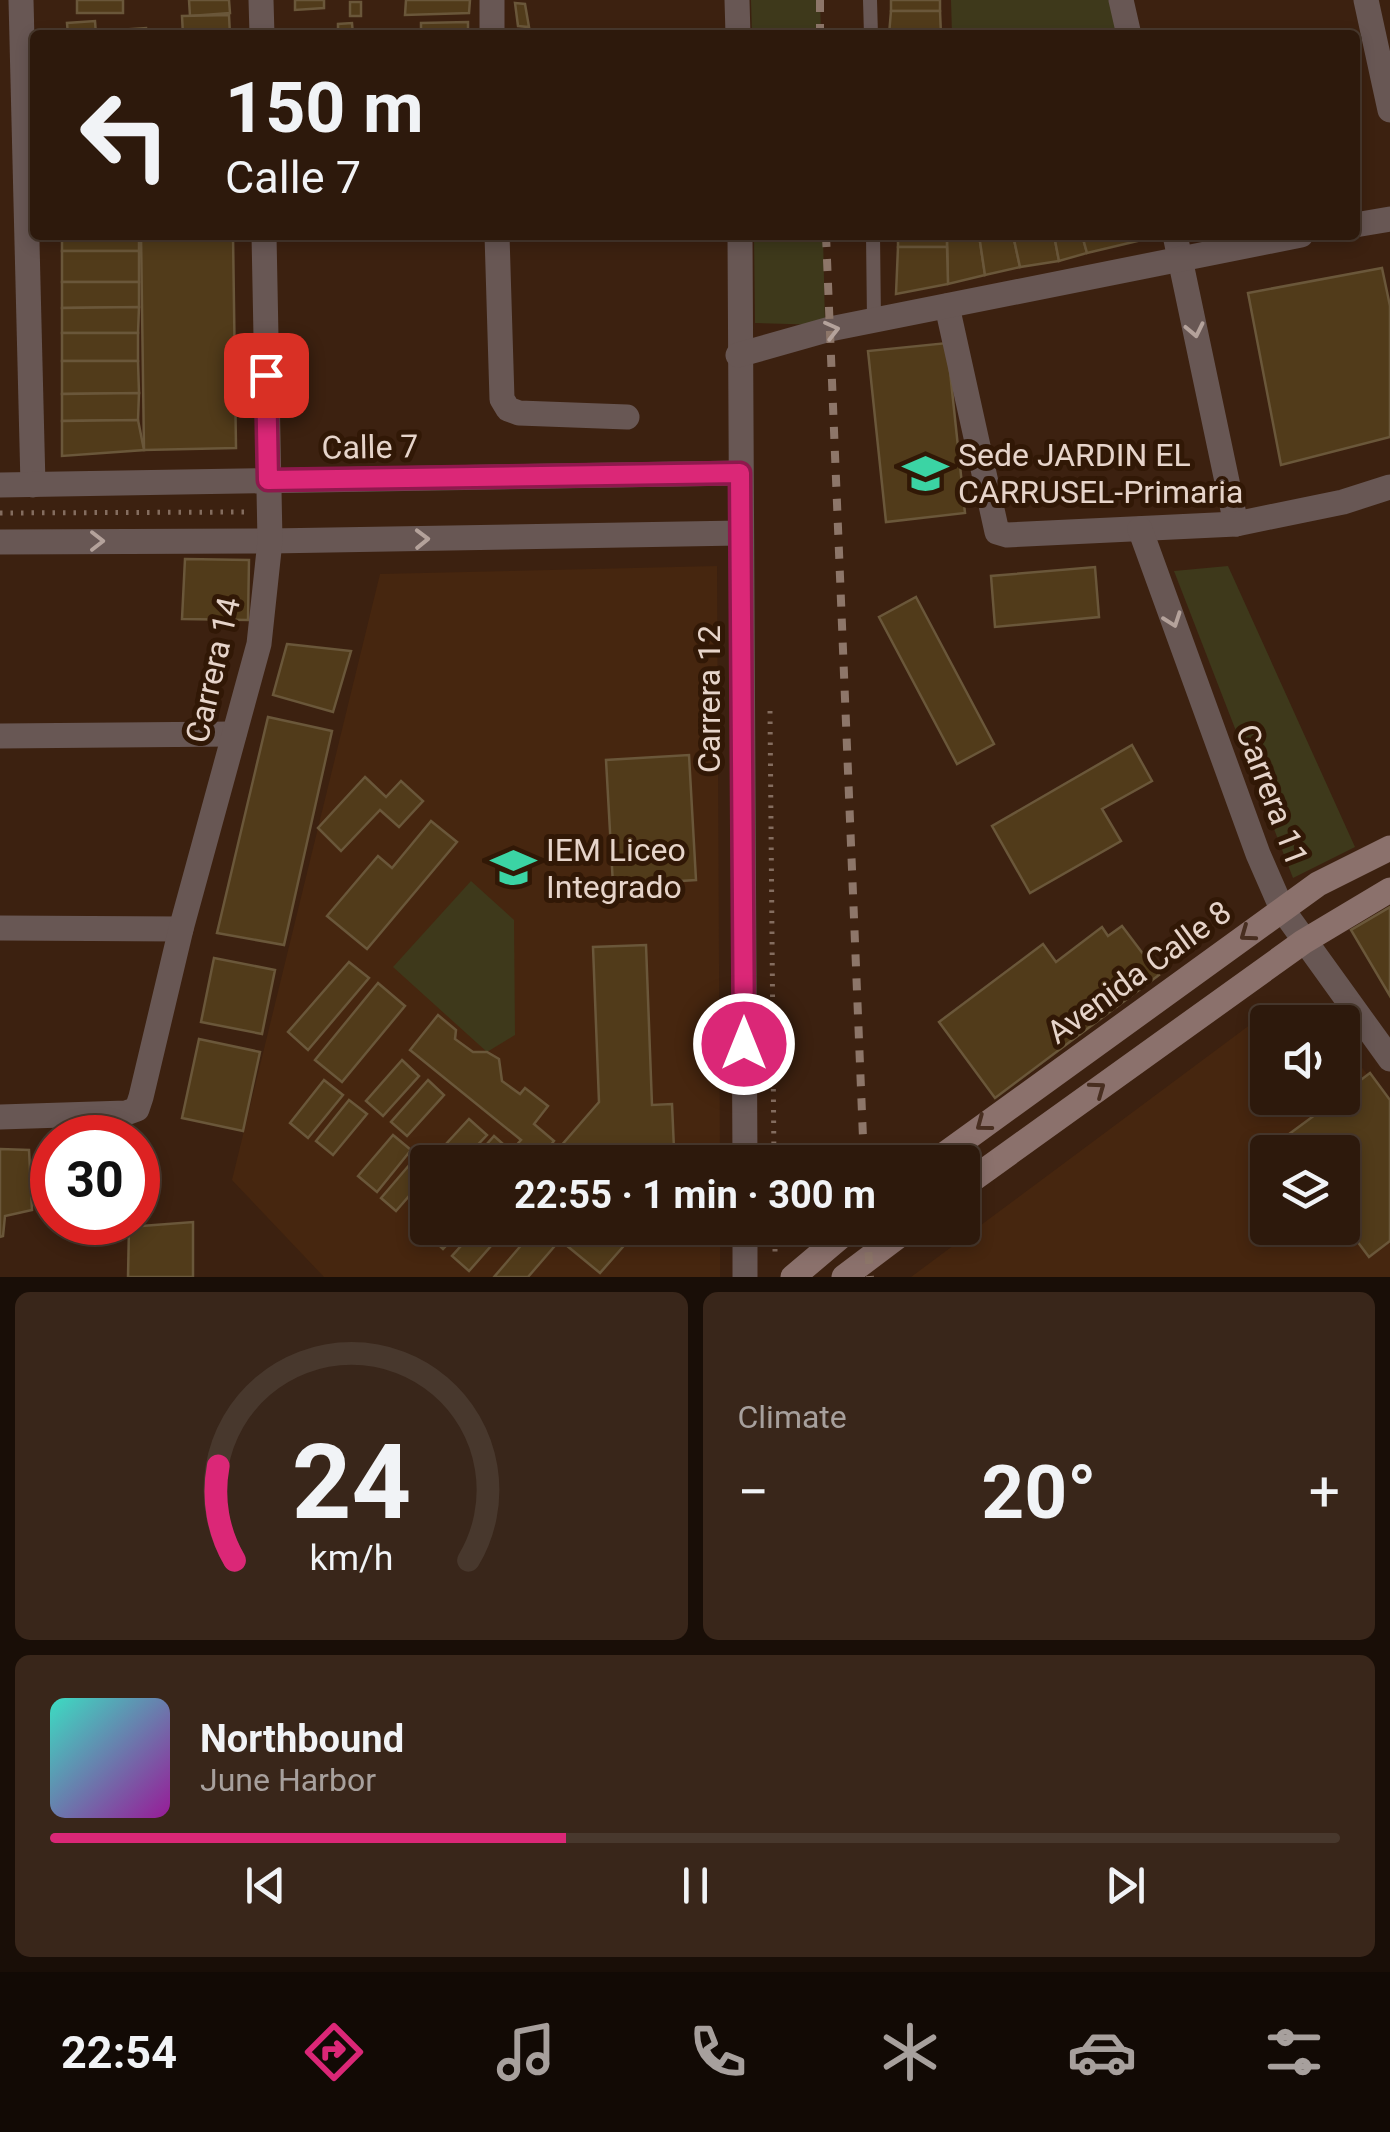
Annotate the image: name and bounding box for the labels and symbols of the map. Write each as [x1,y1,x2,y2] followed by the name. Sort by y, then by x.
[823,321,840,342] one-way arrow
[1184,321,1205,338] one-way arrow
[224,333,309,418] pin
[321,427,419,467] street label: Calle 7
[958,436,1243,511] place label: Sede JARDIN EL CARRUSEL-Primaria
[901,449,949,497] school or university icon: Sede JARDIN EL CARRUSEL-Primaria
[415,528,431,549] one-way arrow
[90,530,106,552] one-way arrow
[178,594,248,746] street label: Carrera 14
[1162,611,1182,628] one-way arrow
[690,625,728,773] street label: Carrera 12
[1228,719,1316,871] street label: Carrera 11
[546,831,686,906] place label: IEM Liceo Integrado
[489,844,537,892] school or university icon: IEM Liceo Integrado
[1040,893,1238,1051] street label: Avenida Calle 8
[1240,922,1258,940] one-way arrow
[692,992,796,1096] position arrow
[1087,1083,1105,1100] one-way arrow
[976,1113,994,1130] one-way arrow
[30,1115,160,1245] speed limit sign: 30

